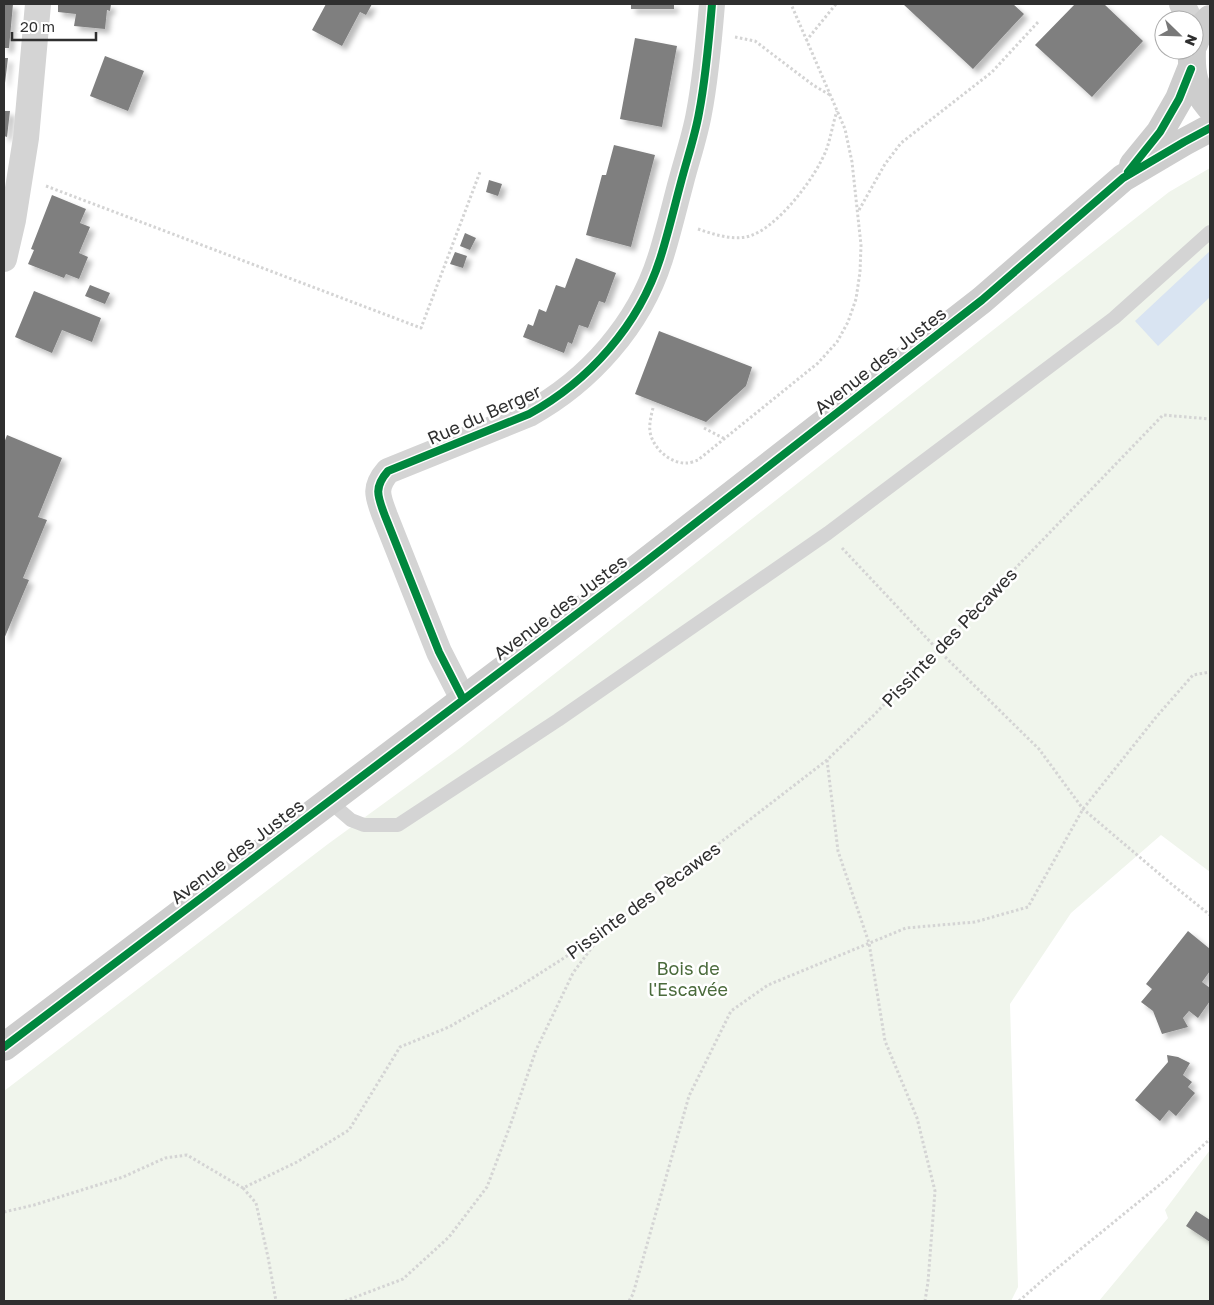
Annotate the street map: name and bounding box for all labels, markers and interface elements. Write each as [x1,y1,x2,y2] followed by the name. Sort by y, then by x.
[12,10,96,42] scale bar
[1154,10,1204,60] north arrow
[20,17,55,35] text: 20 m
[1182,32,1201,48] text: N
[810,302,950,418] street label: Avenue des Justes
[424,379,544,449] street label: Rue du Berger
[489,550,631,664] street label: Avenue des Justes
[877,563,1021,711] street label: Pissinte des Pècawes
[166,794,308,908] street label: Avenue des Justes
[562,837,724,963] street label: Pissinte des Pècawes
[648,957,728,1000] park label: Bois de l'Escavée

